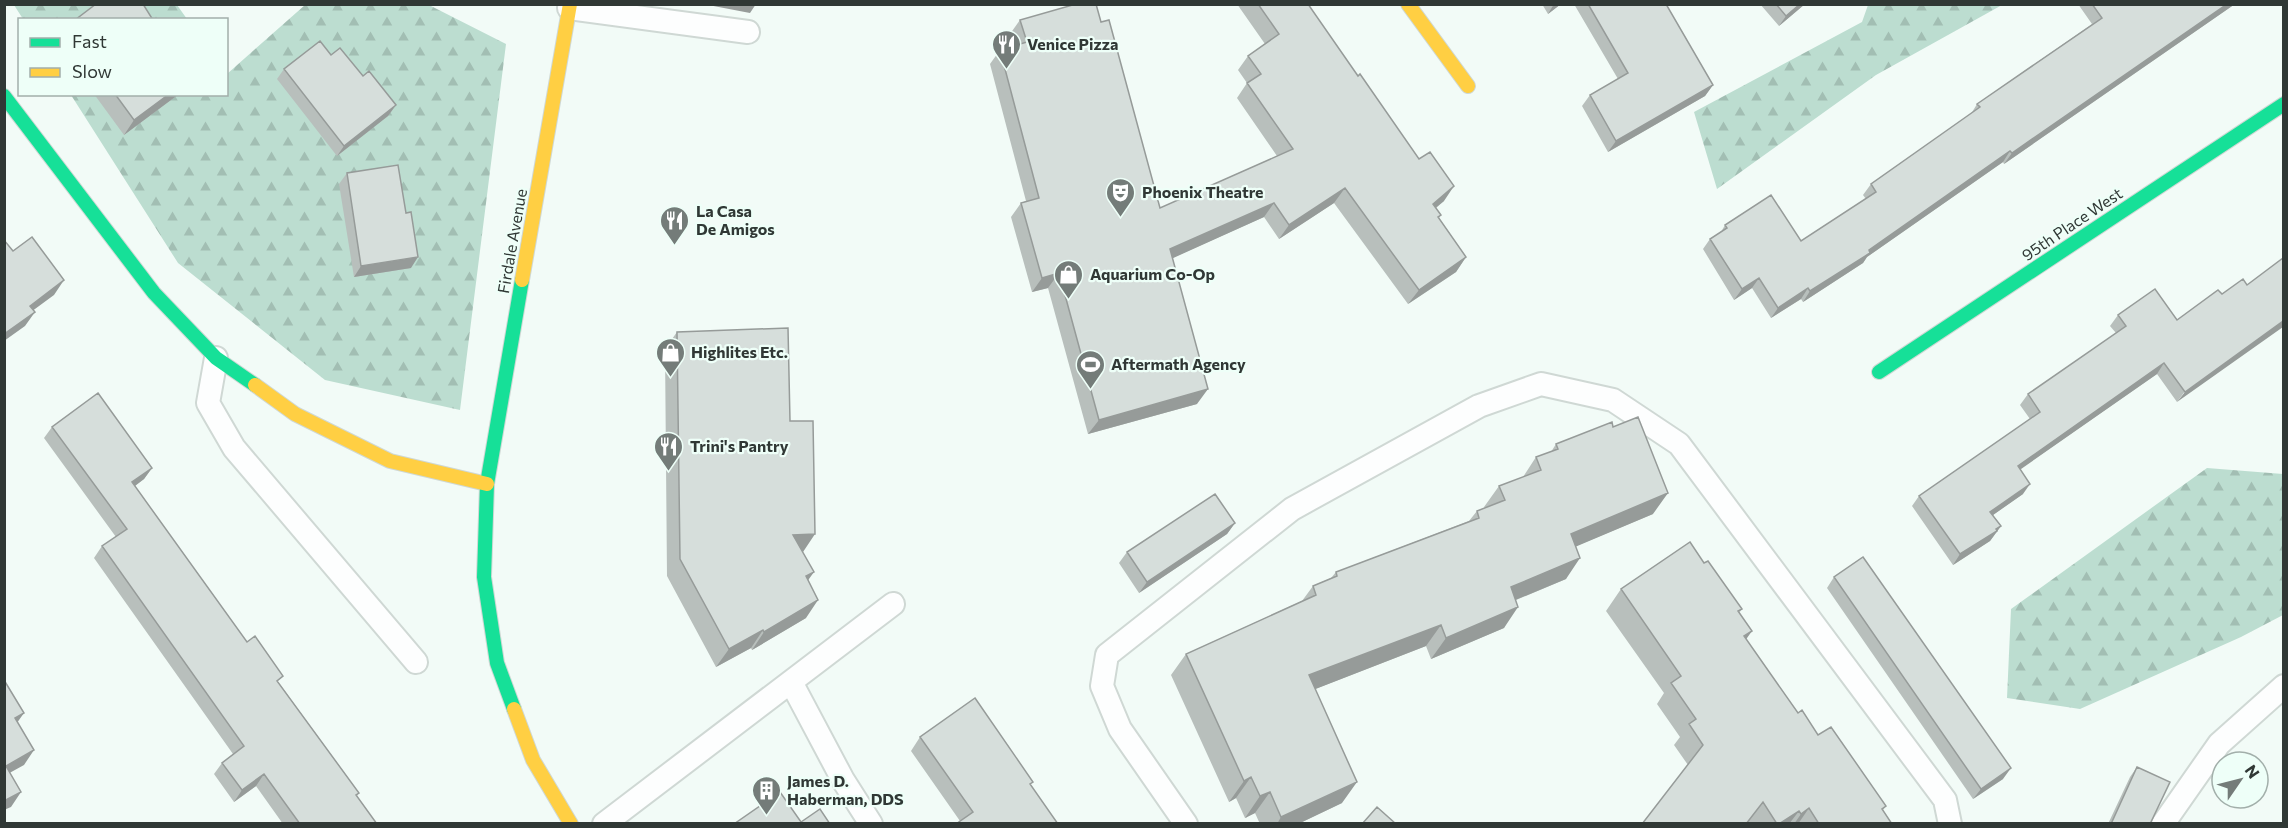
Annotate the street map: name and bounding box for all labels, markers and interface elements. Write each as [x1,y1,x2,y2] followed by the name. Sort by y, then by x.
[18,18,228,96] legend
[990,28,1022,70] restaurant icon: Venice Pizza
[72,30,107,52] text: Fast
[1027,34,1118,53] place label: Venice Pizza
[72,60,112,82] text: Slow
[1105,176,1137,218] theatre icon: Phoenix Theatre
[1142,182,1263,201] place label: Phoenix Theatre
[2018,183,2126,264] street label: 95th Place West
[493,187,530,295] street label: Firdale Avenue
[696,201,775,238] place label: La Casa De Amigos
[659,204,691,246] restaurant icon: La Casa De Amigos
[1053,258,1085,300] shop icon: Aquarium Co-Op
[1090,264,1215,283] place label: Aquarium Co-Op
[654,336,686,378] shop icon: Highlites Etc.
[691,342,788,361] place label: Highlites Etc.
[1074,348,1106,390] sports icon: Aftermath Agency
[1111,354,1246,373] place label: Aftermath Agency
[653,430,685,472] restaurant icon: Trini's Pantry
[690,436,789,455] place label: Trini's Pantry
[2210,750,2270,810] north arrow
[2241,761,2264,781] text: N
[787,771,904,808] place label: James D. Haberman, DDS
[750,774,782,816] building icon: James D. Haberman, DDS

